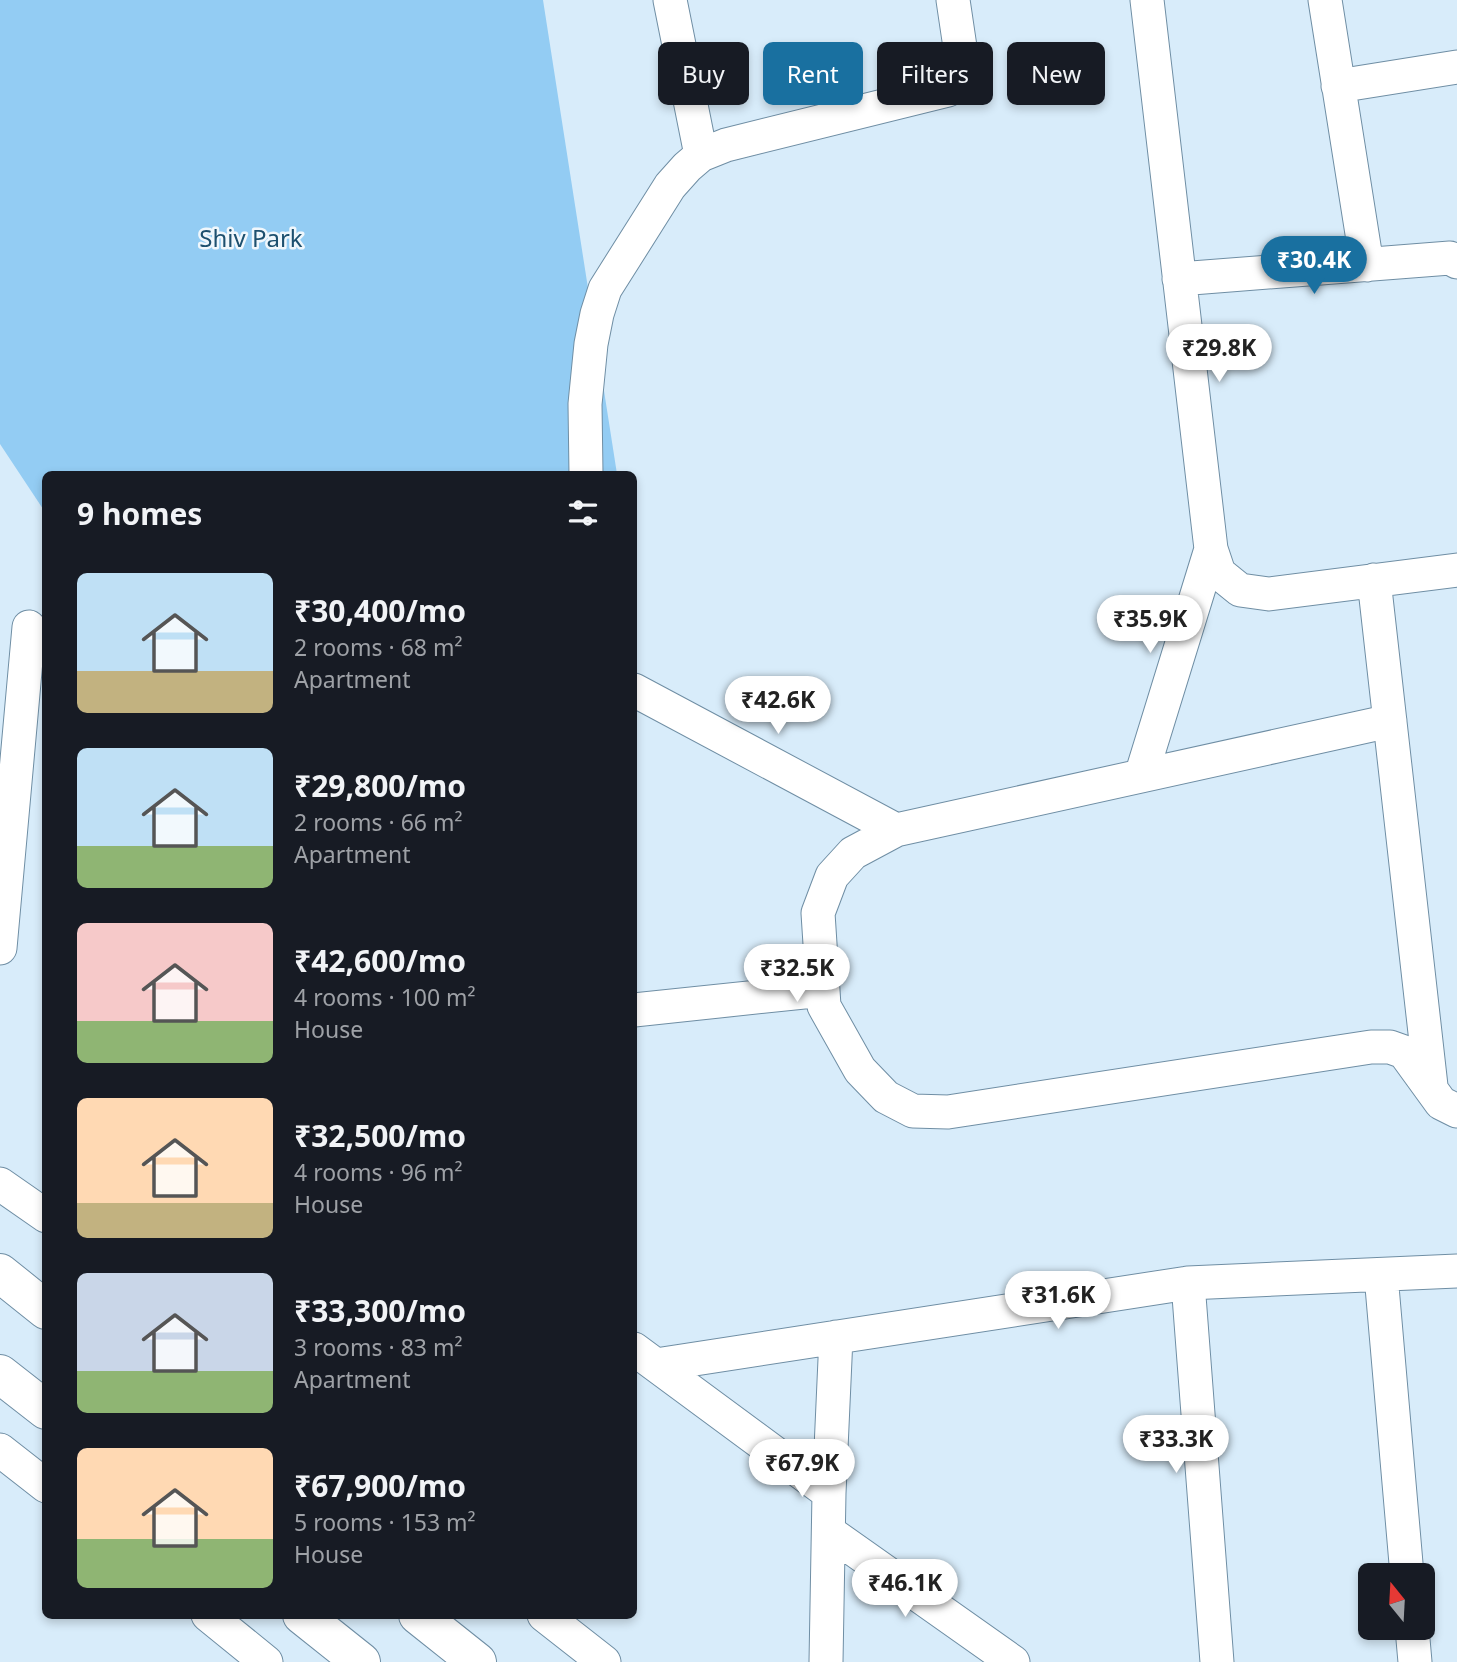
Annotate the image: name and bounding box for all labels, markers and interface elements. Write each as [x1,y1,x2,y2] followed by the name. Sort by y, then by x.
[658,42,749,105] chip: Buy
[763,42,863,105] chip: Rent
[877,42,993,105] chip: Filters
[1007,42,1105,105] chip: New
[199,221,303,254] park label: Shiv Park
[1257,236,1371,296] pin: ₹30.4K
[1277,243,1351,275] text: ₹30.4K
[1162,324,1276,384] pin: ₹29.8K
[1182,331,1256,363] text: ₹29.8K
[77,493,202,534] text: 9 homes
[564,494,602,532] icon: filters
[294,590,466,631] text: ₹30,400/mo
[1093,596,1207,655] pin: ₹35.9K
[133,601,217,685] icon: home
[1113,602,1187,634] text: ₹35.9K
[294,631,463,663] text: 2 rooms · 68 m²
[294,663,411,695] text: Apartment
[721,676,835,736] pin: ₹42.6K
[741,683,815,715] text: ₹42.6K
[294,765,466,806] text: ₹29,800/mo
[133,776,217,860] icon: home
[294,806,463,838] text: 2 rooms · 66 m²
[294,838,411,870] text: Apartment
[294,940,466,981] text: ₹42,600/mo
[740,944,854,1004] pin: ₹32.5K
[133,951,217,1035] icon: home
[760,951,834,983] text: ₹32.5K
[294,981,476,1013] text: 4 rooms · 100 m²
[294,1013,363,1045] text: House
[294,1115,466,1156] text: ₹32,500/mo
[133,1126,217,1210] icon: home
[294,1156,463,1188] text: 4 rooms · 96 m²
[294,1188,363,1220] text: House
[1001,1272,1115,1331] pin: ₹31.6K
[1021,1278,1095,1310] text: ₹31.6K
[294,1290,466,1331] text: ₹33,300/mo
[133,1301,217,1385] icon: home
[294,1331,463,1363] text: 3 rooms · 83 m²
[294,1363,411,1395] text: Apartment
[1119,1416,1233,1475] pin: ₹33.3K
[1139,1422,1213,1454] text: ₹33.3K
[745,1440,859,1499] pin: ₹67.9K
[765,1446,839,1478] text: ₹67.9K
[294,1465,466,1506] text: ₹67,900/mo
[133,1476,217,1560] icon: home
[294,1506,476,1538] text: 5 rooms · 153 m²
[294,1538,363,1570] text: House
[848,1560,962,1619] pin: ₹46.1K
[1358,1563,1435,1640] north arrow
[1358,1563,1435,1640] map controls
[868,1566,942,1598] text: ₹46.1K

